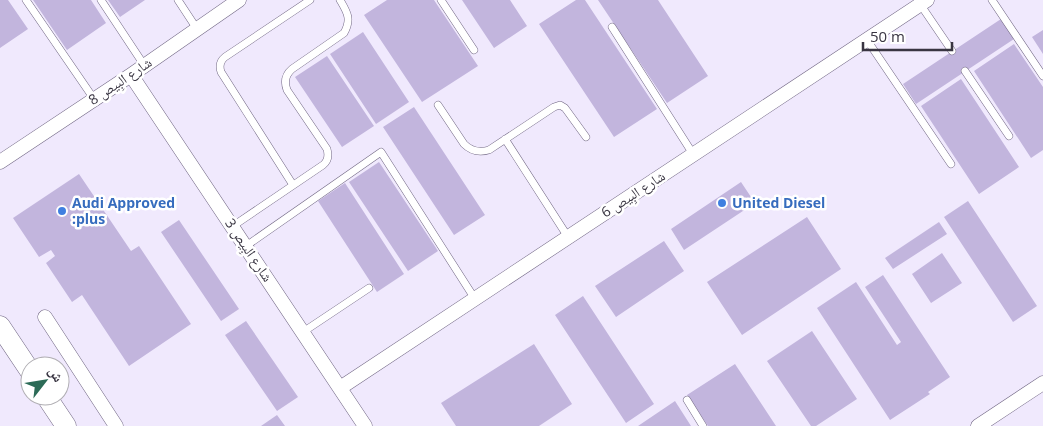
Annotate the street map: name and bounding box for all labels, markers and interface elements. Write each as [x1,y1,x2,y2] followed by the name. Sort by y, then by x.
[863,20,952,52] scale bar
[870,26,905,46] text: 50 m
[84,52,156,110] street label: شارع البِيص 8
[597,166,669,223] street label: شارع البِيص 6
[72,193,175,228] place label: Audi Approved :plus
[732,193,825,212] place label: United Diesel
[716,197,728,209] marker: United Diesel
[56,205,68,217] marker: Audi Approved :plus
[220,214,278,286] street label: شارع البِيص 3
[20,356,70,406] north arrow
[45,363,69,385] text: ش

